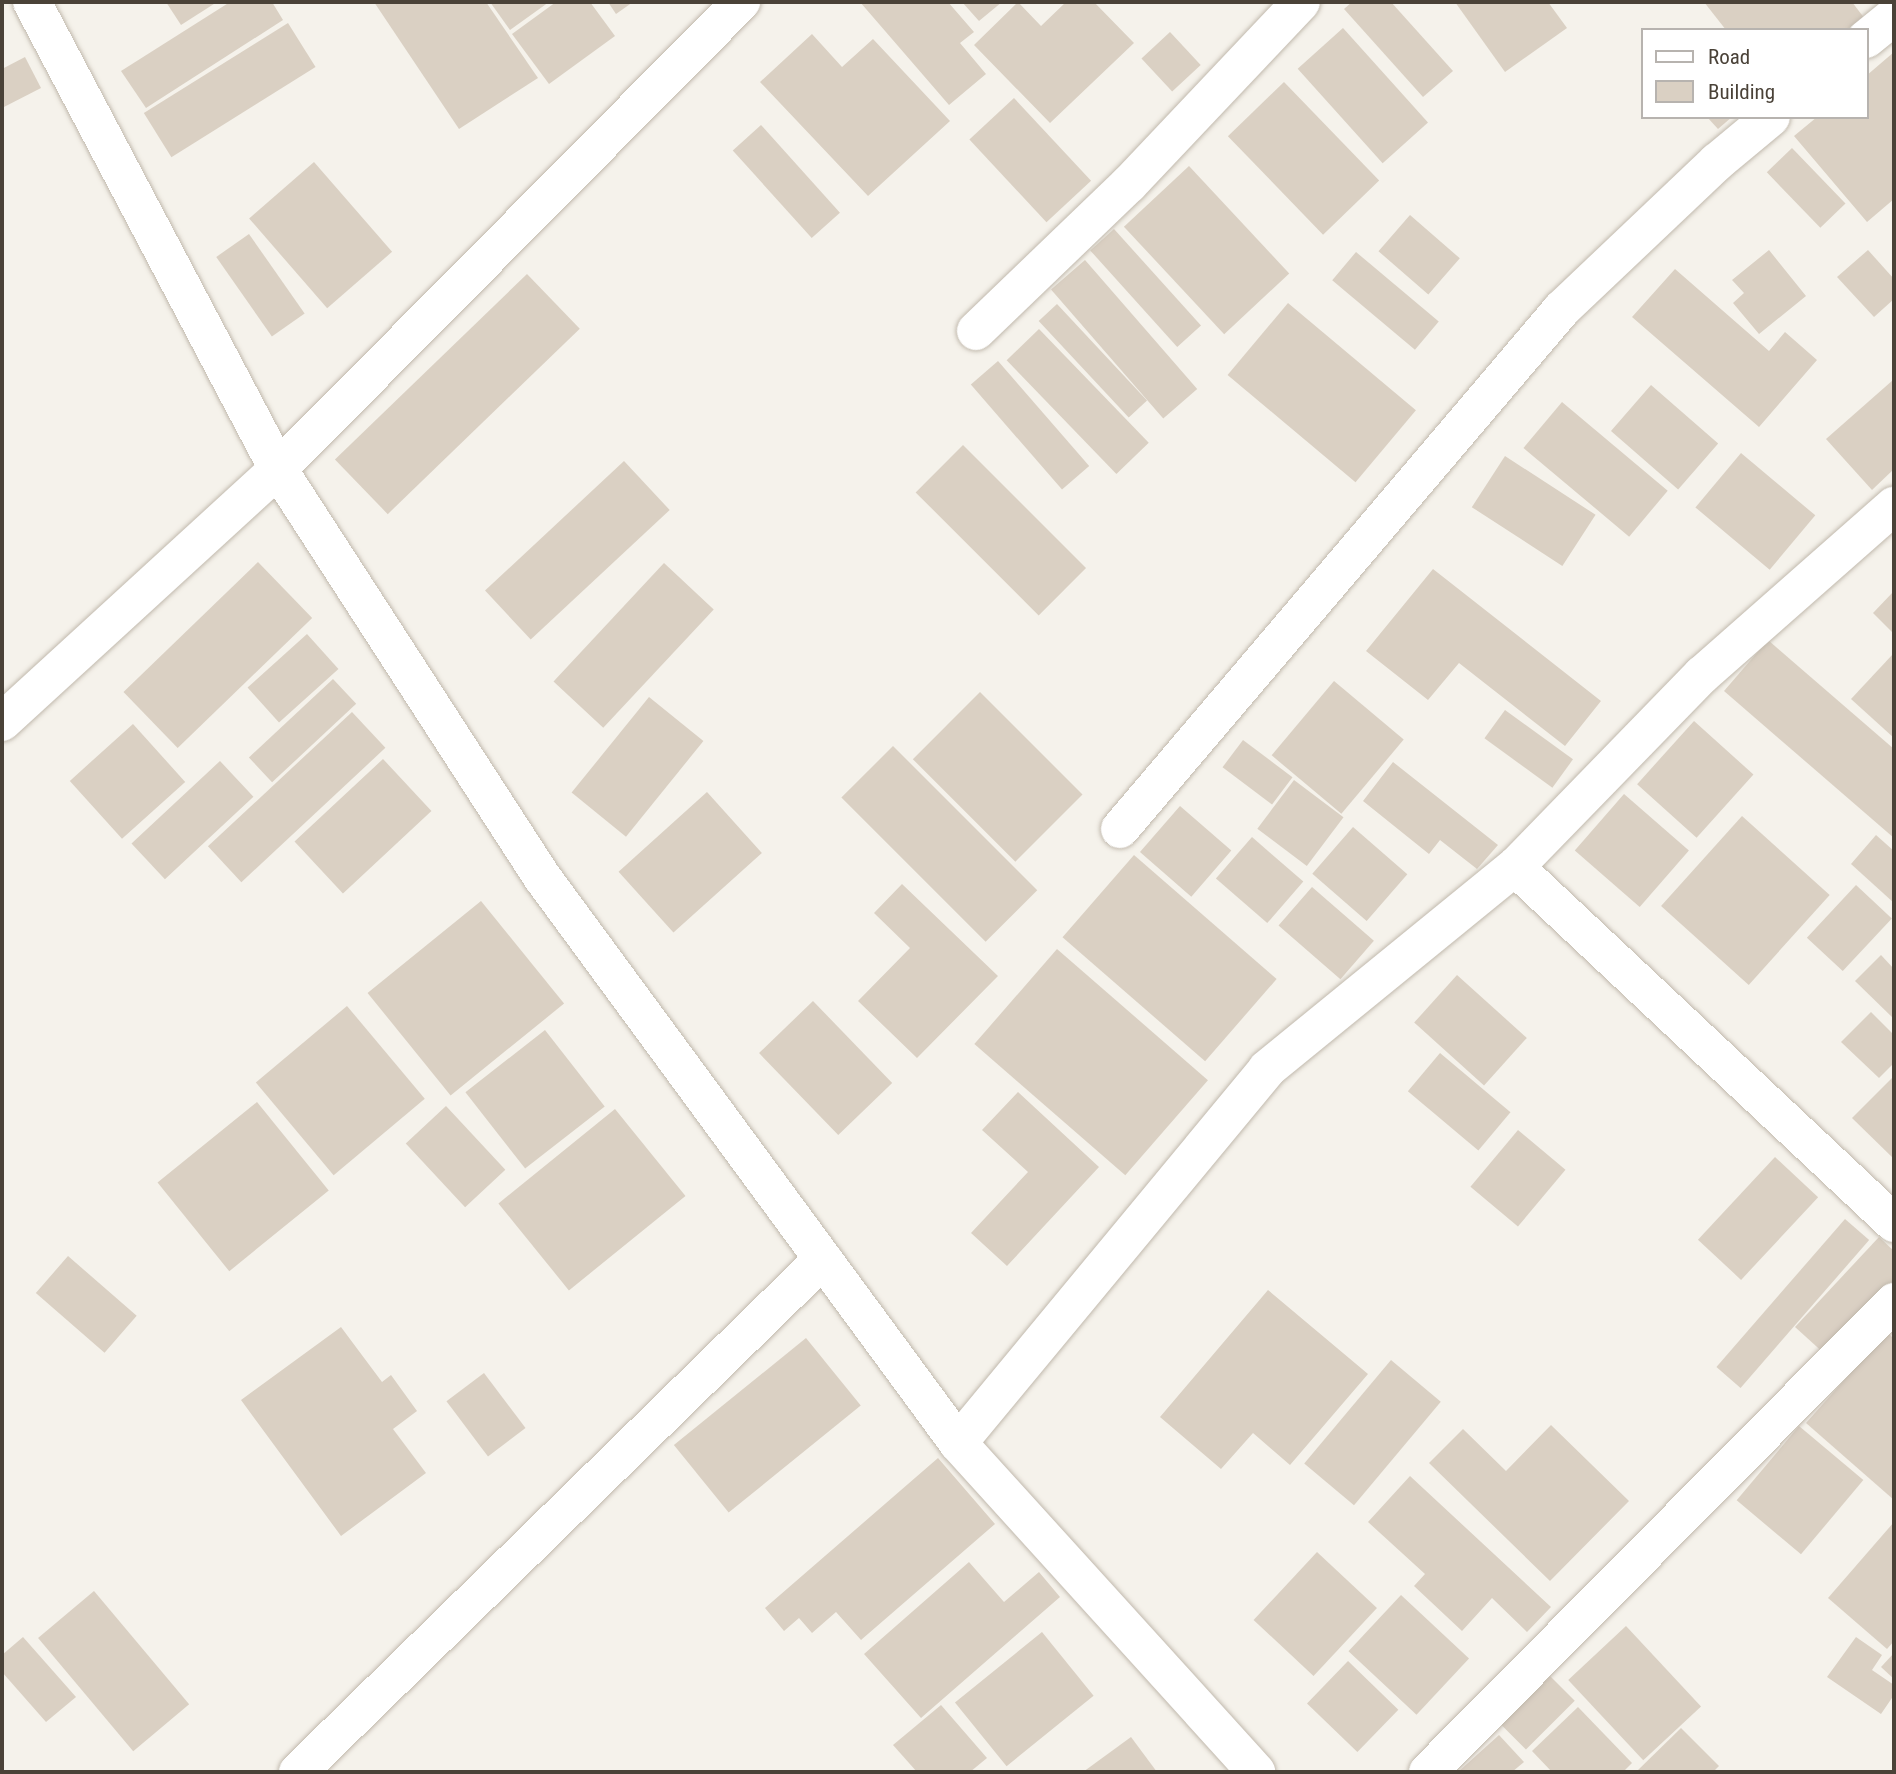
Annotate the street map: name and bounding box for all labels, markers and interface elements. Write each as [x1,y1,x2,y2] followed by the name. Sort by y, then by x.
[1640,28,1868,119] legend
[1708,45,1750,69] text: Road
[1708,80,1775,104] text: Building

